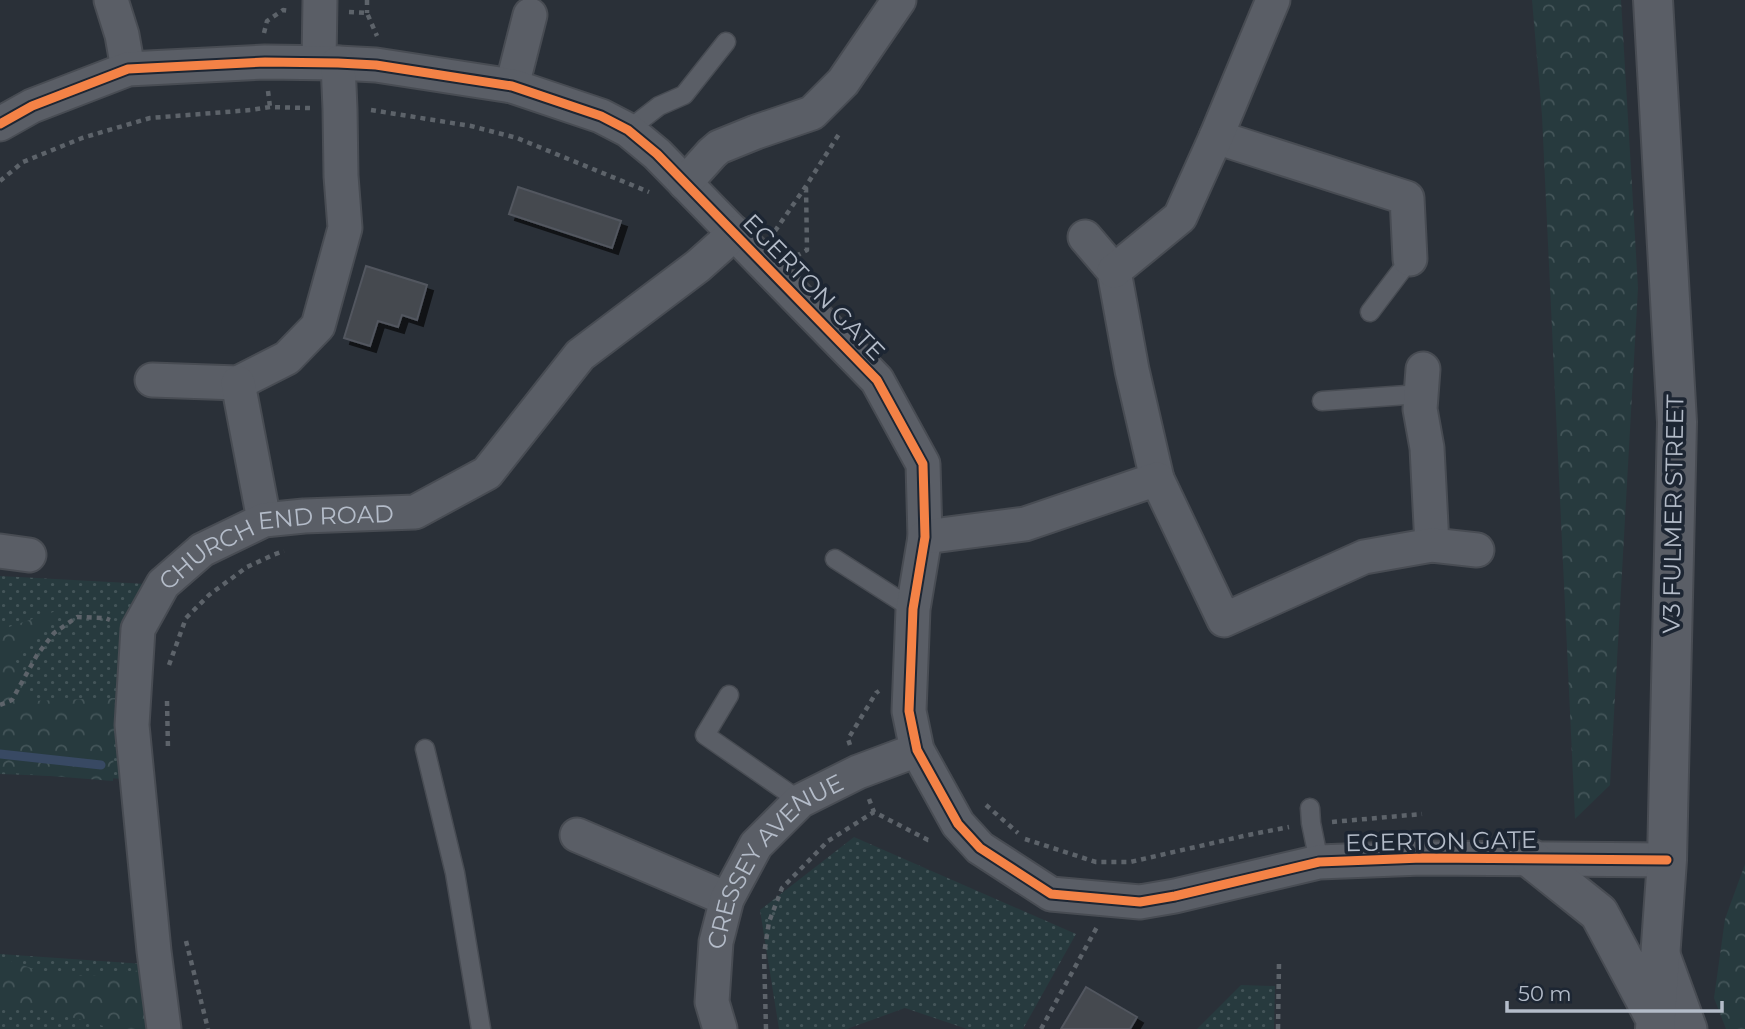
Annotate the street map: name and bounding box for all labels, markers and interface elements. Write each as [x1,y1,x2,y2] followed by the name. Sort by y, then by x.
[737,208,891,366] street label: EGERTON GATE
[1656,394,1690,634] street label: V3 FULMER STREET
[153,498,394,596] street label: CHURCH END ROAD
[700,767,848,952] street label: CRESSEY AVENUE
[1345,825,1537,857] street label: EGERTON GATE
[1507,970,1722,1014] scale bar
[1518,981,1572,1006] text: 50 m

